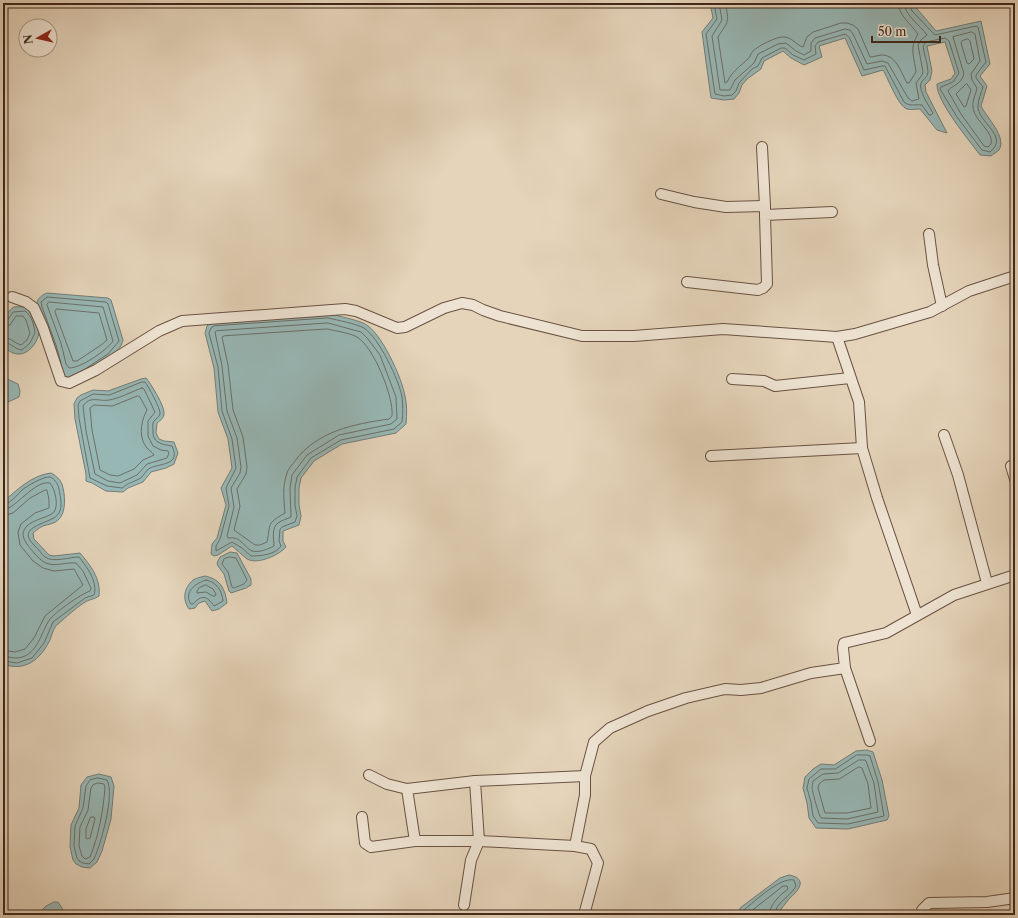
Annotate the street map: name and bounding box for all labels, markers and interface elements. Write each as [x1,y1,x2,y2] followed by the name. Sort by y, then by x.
[18,18,58,58] north arrow
[872,18,940,44] scale bar
[878,24,907,39] text: 50 m
[20,33,36,45] text: N

